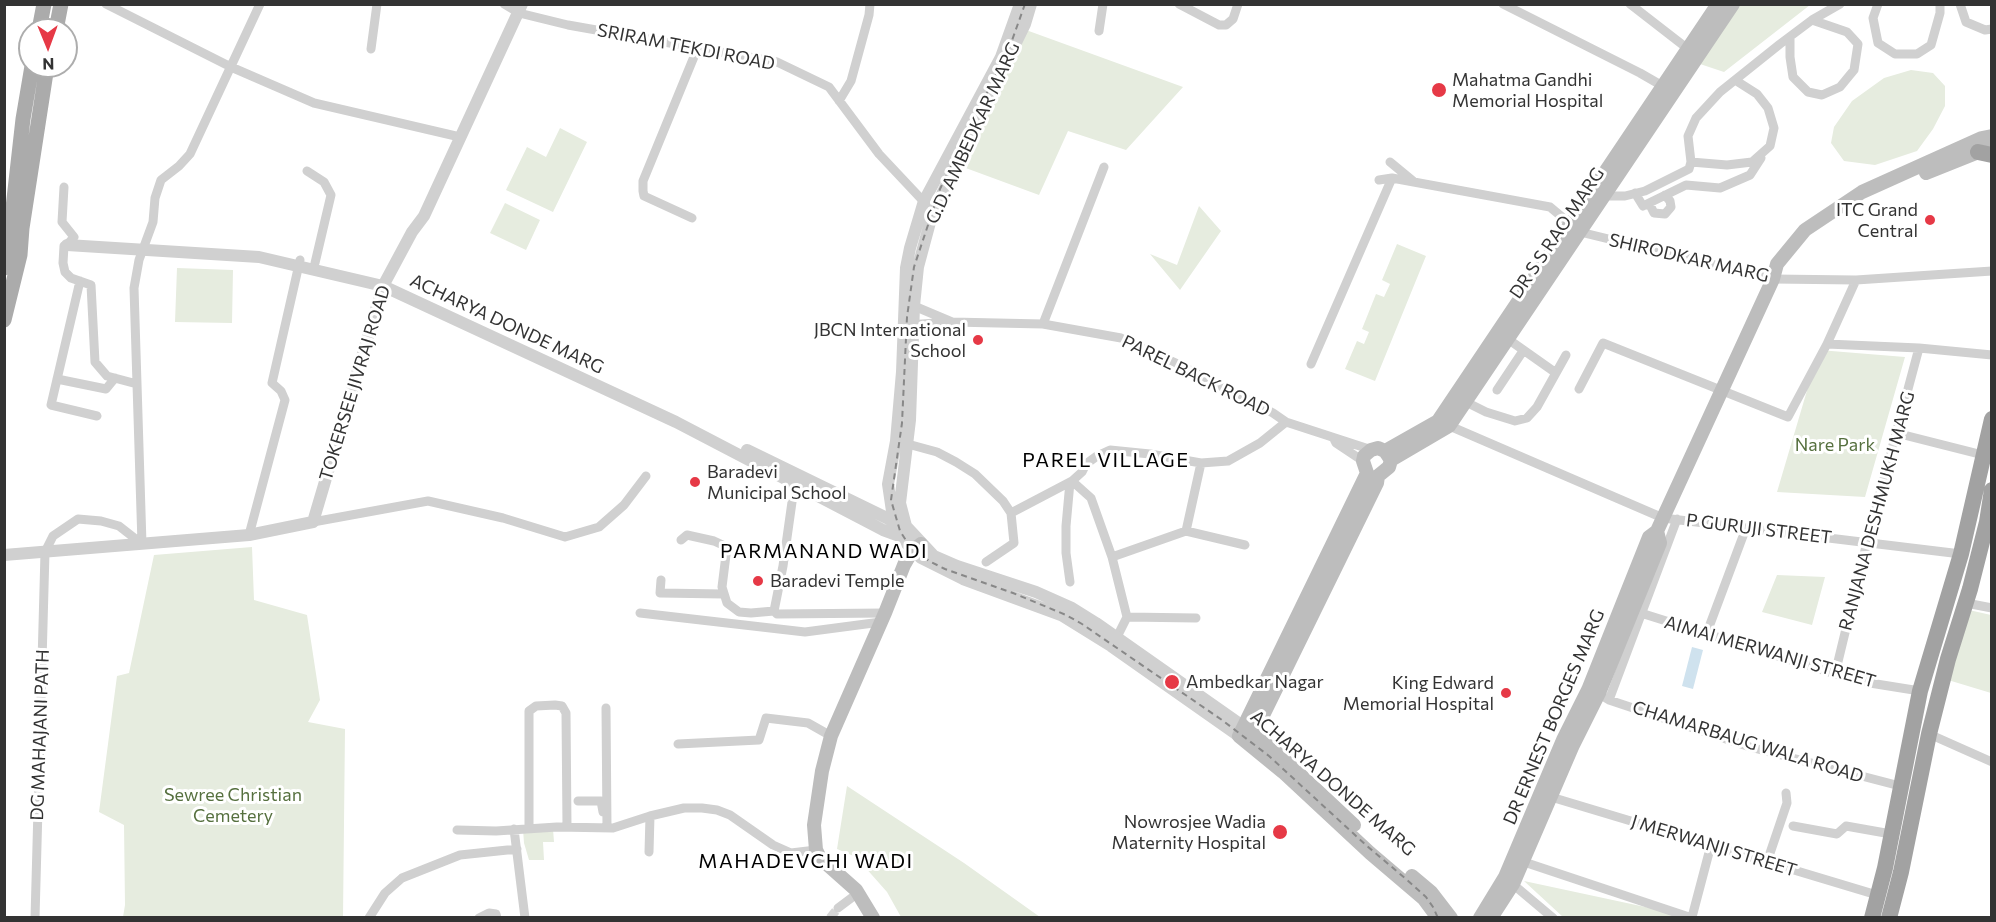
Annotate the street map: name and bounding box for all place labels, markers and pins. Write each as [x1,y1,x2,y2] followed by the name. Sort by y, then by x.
[1452,69,1603,112] place label: Mahatma Gandhi Memorial Hospital
[1430,81,1448,99] marker: Mahatma Gandhi Memorial Hospital
[1836,199,1918,242] place label: ITC Grand Central
[1923,213,1937,227] marker: ITC Grand Central
[814,319,966,362] place label: JBCN International School
[971,333,985,347] marker: JBCN International School
[707,461,847,504] place label: Baradevi Municipal School
[688,475,702,489] marker: Baradevi Municipal School
[770,570,904,592] place label: Baradevi Temple
[751,574,765,588] marker: Baradevi Temple
[1186,671,1324,693] place label: Ambedkar Nagar
[1343,672,1494,714] place label: King Edward Memorial Hospital
[1163,673,1181,691] marker: Ambedkar Nagar
[1499,686,1513,700] marker: King Edward Memorial Hospital
[1112,811,1266,854] place label: Nowrosjee Wadia Maternity Hospital
[1271,823,1289,841] marker: Nowrosjee Wadia Maternity Hospital

